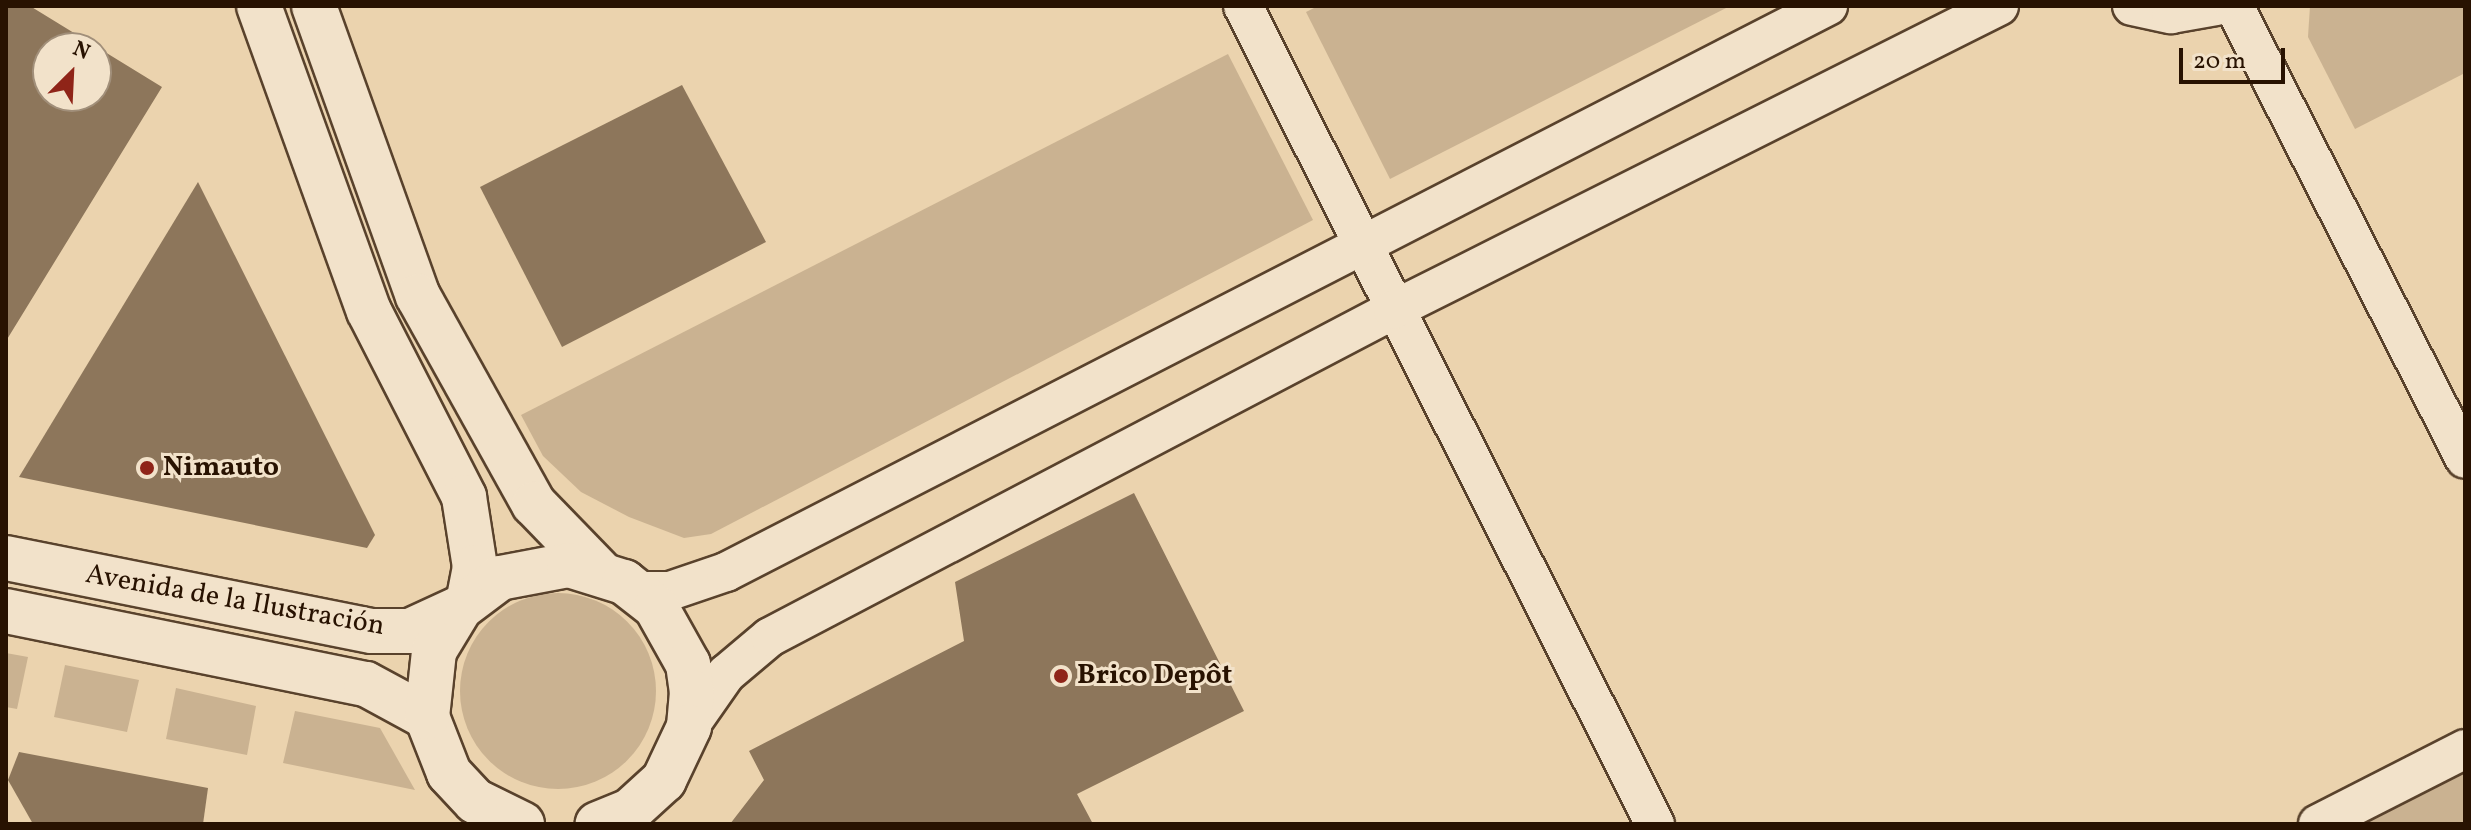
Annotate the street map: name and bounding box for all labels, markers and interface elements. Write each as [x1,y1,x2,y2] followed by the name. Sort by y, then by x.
[32,32,112,112] north arrow
[2183,32,2289,82] scale bar
[68,34,95,69] text: N
[2193,45,2246,79] text: 20 m
[163,451,279,485] place label: Nimauto
[138,459,156,477] marker: Nimauto
[83,558,387,644] street label: Avenida de la Ilustración
[1077,659,1232,693] place label: Brico Depôt
[1052,667,1070,685] marker: Brico Depôt

